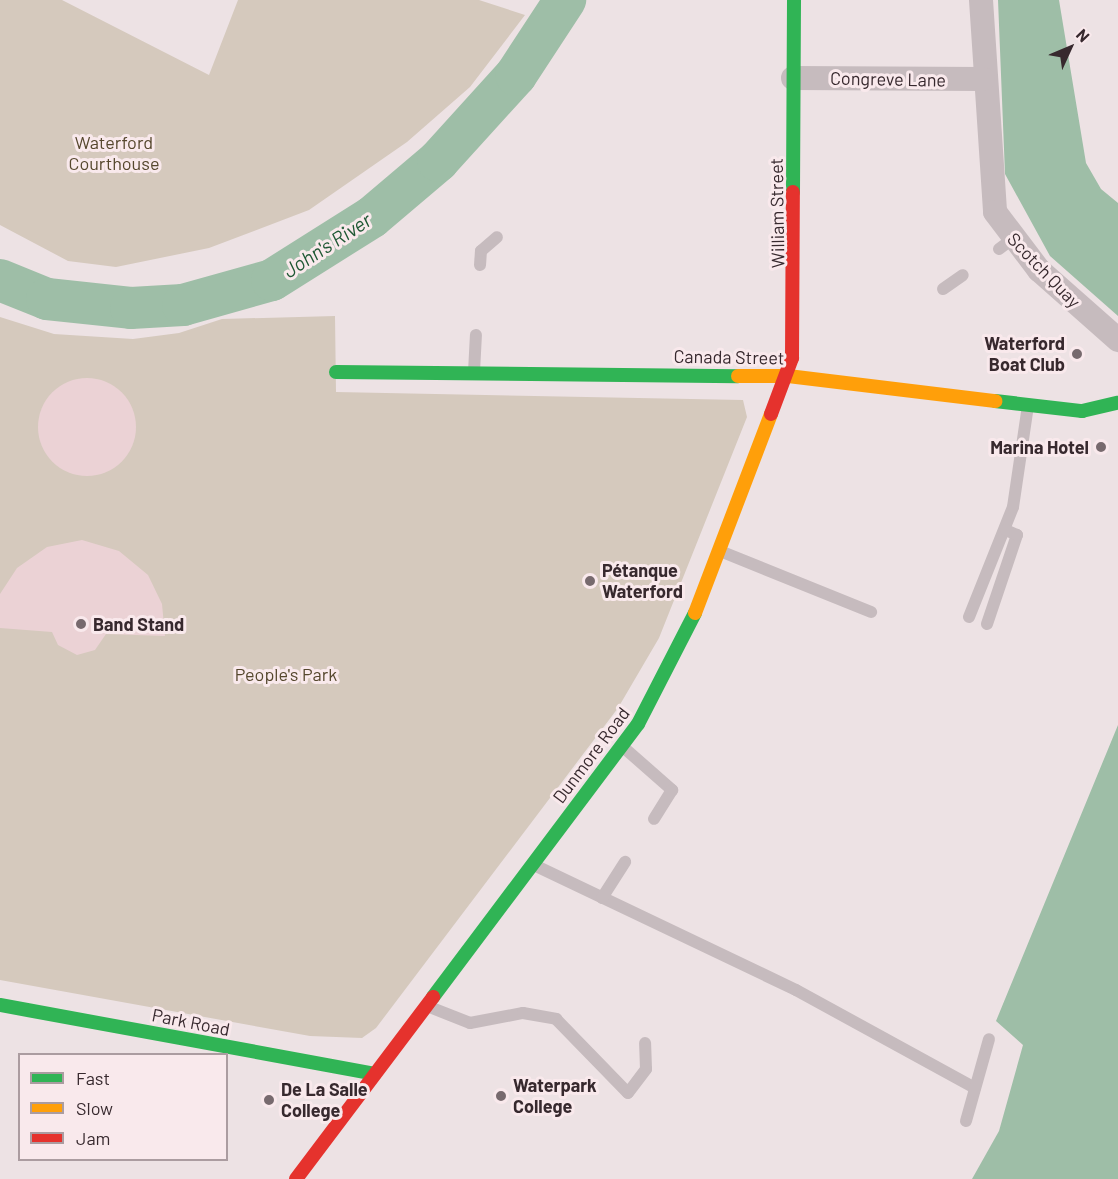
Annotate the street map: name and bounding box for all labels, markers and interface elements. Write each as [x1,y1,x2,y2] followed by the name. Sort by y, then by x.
[1040,18,1100,78] north arrow
[1073,25,1094,46] text: N
[830,67,946,91] street label: Congreve Lane
[68,132,160,174] park label: Waterford Courthouse
[765,158,789,268] street label: William Street
[278,208,376,282] water label: John's River
[1003,228,1085,312] street label: Scotch Quay
[984,333,1065,376] place label: Waterford Boat Club
[673,345,785,369] street label: Canada Street
[1070,347,1084,361] marker: Waterford Boat Club
[990,436,1089,458] place label: Marina Hotel
[1094,440,1108,454] marker: Marina Hotel
[602,560,683,602] place label: Pétanque Waterford
[583,574,597,588] marker: Pétanque Waterford
[93,613,184,635] place label: Band Stand
[74,617,88,631] marker: Band Stand
[235,663,337,685] park label: People's Park
[548,703,634,807] street label: Dunmore Road
[150,1004,232,1040] street label: Park Road
[18,1053,228,1161] legend
[76,1067,110,1089] text: Fast
[513,1075,597,1118] place label: Waterpark College
[281,1079,368,1122] place label: De La Salle College
[494,1089,508,1103] marker: Waterpark College
[262,1093,276,1107] marker: De La Salle College
[76,1097,113,1119] text: Slow
[76,1127,110,1149] text: Jam

